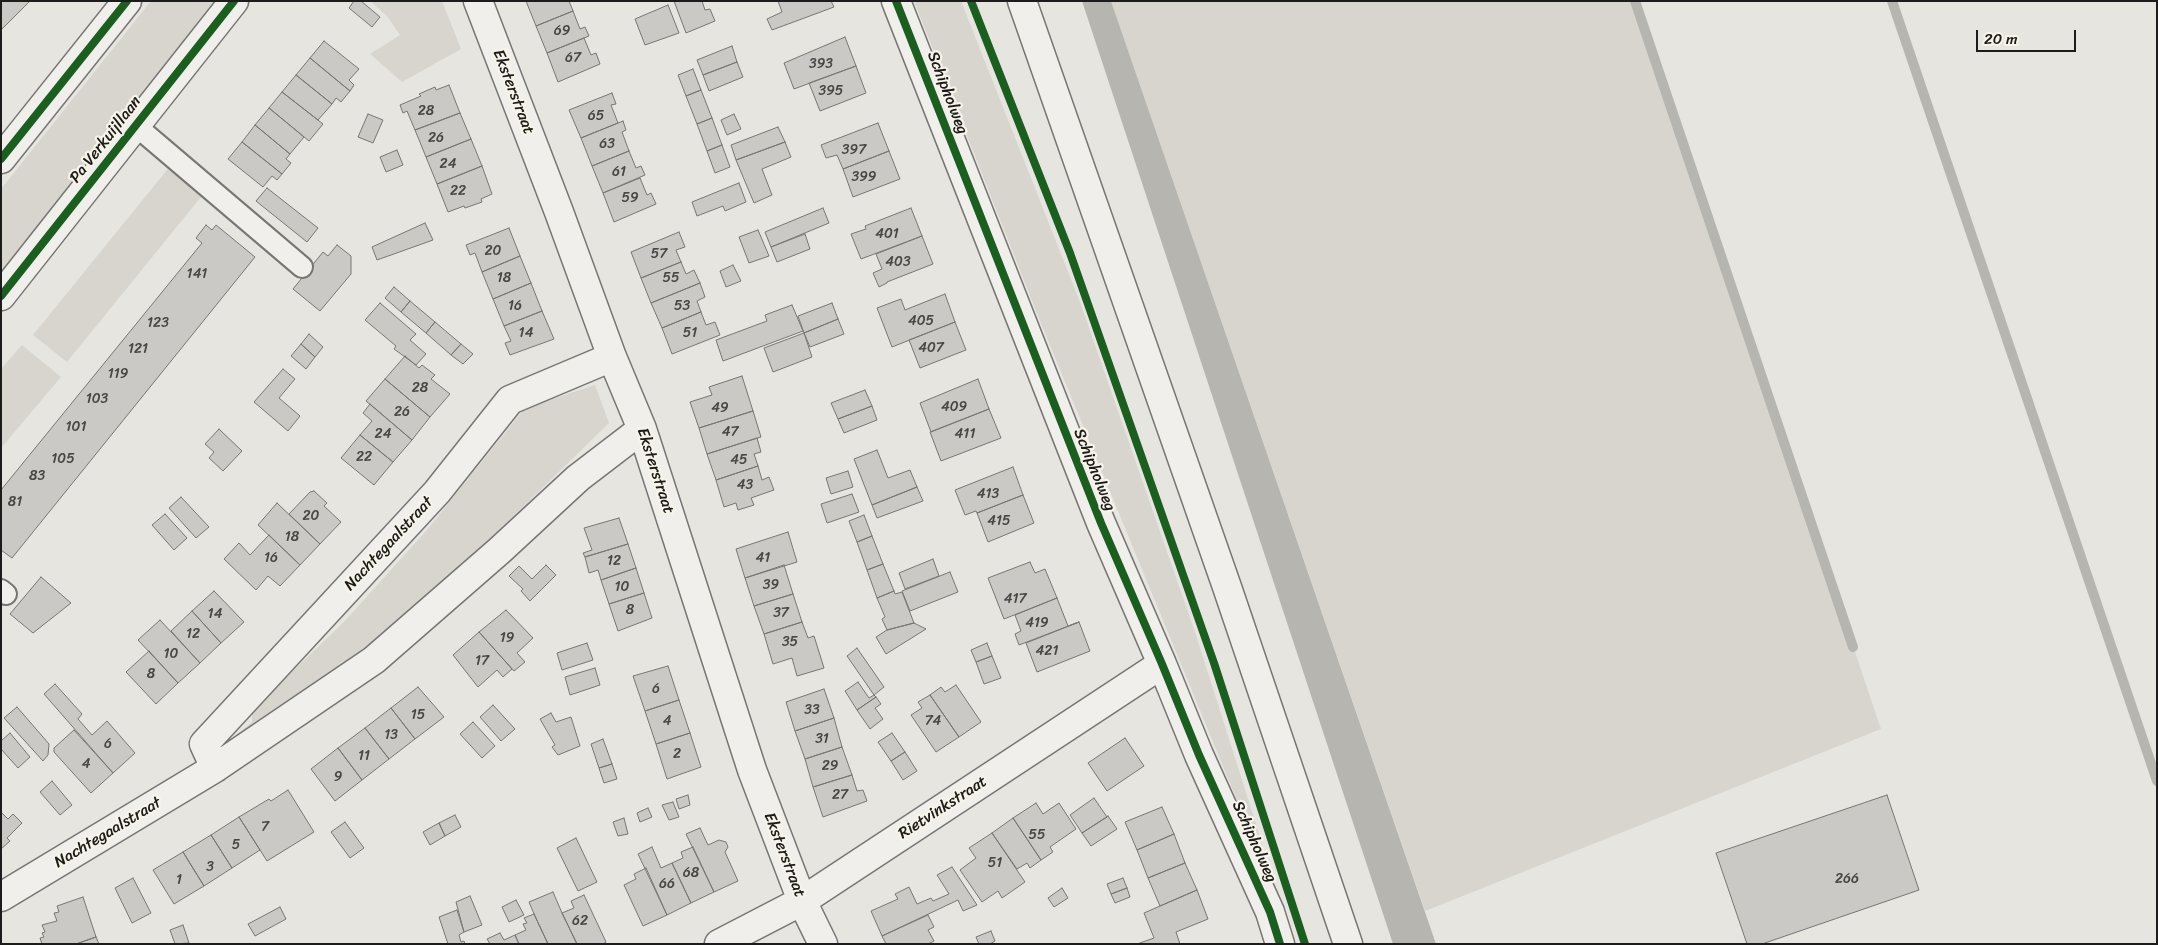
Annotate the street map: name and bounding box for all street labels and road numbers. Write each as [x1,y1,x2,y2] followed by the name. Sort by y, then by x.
[488,47,538,137] street label: Eksterstraat
[922,49,972,137] street label: Schipholweg
[66,93,146,187] street label: Pa Verkuijllaan
[632,426,678,516] street label: Eksterstraat
[1069,426,1119,514] street label: Schipholweg
[341,493,437,595] street label: Nachtegaalstraat
[895,772,991,844] street label: Rietvinkstraat
[51,793,165,873] street label: Nachtegaalstraat
[1227,798,1281,886] street label: Schipholweg
[759,810,809,900] street label: Eksterstraat

